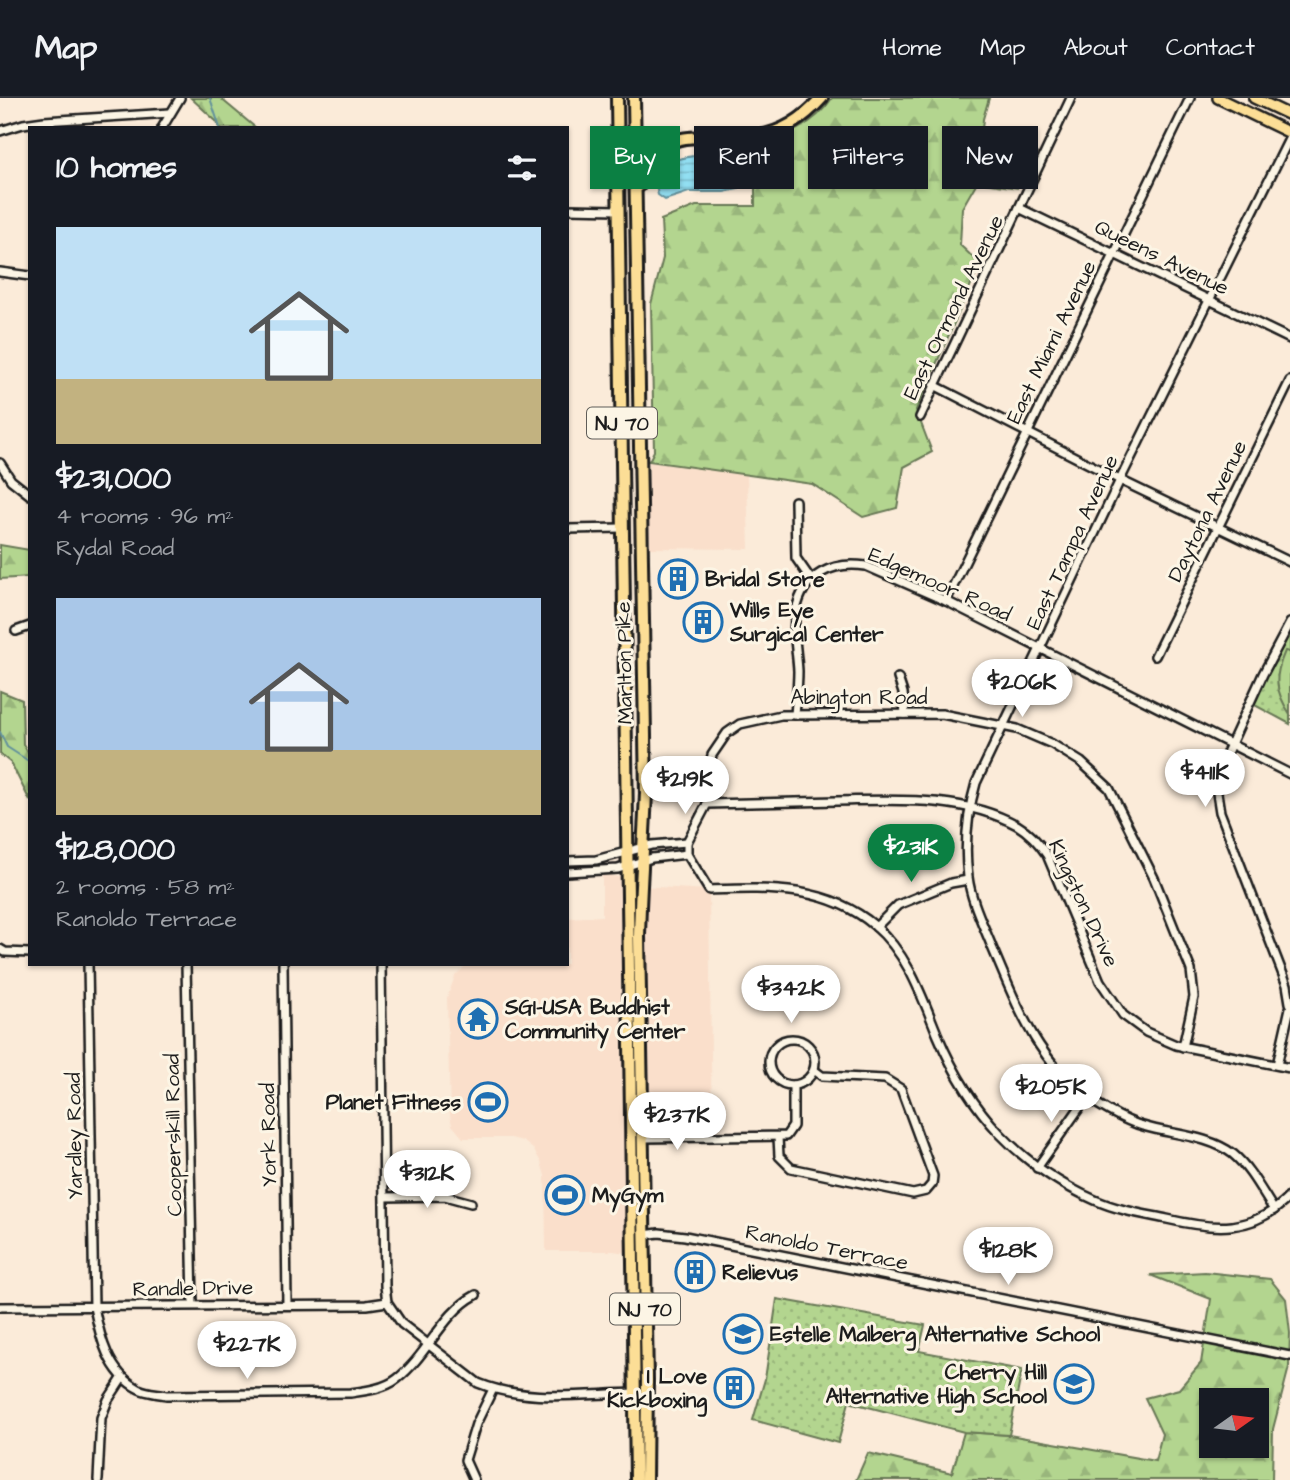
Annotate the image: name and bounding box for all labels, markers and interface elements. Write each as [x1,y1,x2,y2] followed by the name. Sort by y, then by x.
[35,25,97,71] text: Map
[882,31,942,65] text: Home
[980,31,1025,65] text: Map
[1063,31,1128,65] text: About
[1166,31,1255,65] text: Contact
[590,126,680,189] chip: Buy
[694,126,794,189] chip: Rent
[808,126,928,189] chip: Filters
[942,126,1038,189] chip: New
[56,147,177,189] text: 10 homes
[503,149,541,187] icon: filters
[896,210,1011,404] street label: East Ormond Avenue
[1090,212,1234,302] street label: Queens Avenue
[999,256,1103,429] street label: East Miami Avenue
[236,273,362,399] icon: home
[587,408,657,438] road number: NJ 70
[1161,436,1256,588] street label: Daytona Avenue
[1019,450,1127,635] street label: East Tampa Avenue
[56,458,171,500] text: $231,000
[56,500,234,532] text: 4 rooms · 96 m²
[56,532,174,564] text: Rydal Road
[863,540,1016,631] street label: Edgemoor Road
[657,558,699,600] building icon: Bridal Store
[705,565,825,594] place label: Bridal Store
[729,596,884,651] place label: Wills Eye Surgical Center
[609,601,640,725] street label: Marlton Pike
[682,601,724,643] building icon: Wills Eye Surgical Center
[236,644,362,770] icon: home
[973,660,1071,719] pin: $206K
[988,666,1056,698] text: $206K
[790,683,928,714] street label: Abington Road
[1156,750,1254,809] pin: $411K
[636,756,734,816] pin: $219K
[1181,756,1229,788] text: $411K
[657,763,713,795] text: $219K
[862,824,960,884] pin: $231K
[56,829,175,871] text: $128,000
[884,831,938,863] text: $231K
[1040,835,1126,973] street label: Kingston Drive
[56,871,235,903] text: 2 rooms · 58 m²
[56,903,237,935] text: Ranoldo Terrace
[742,965,840,1025] pin: $342K
[757,972,825,1004] text: $342K
[504,993,686,1049] place label: SGI-USA Buddhist Community Center
[457,998,499,1040] temple icon: SGI-USA Buddhist Community Center
[158,1053,190,1217] street label: Cooperskill Road
[1002,1065,1100,1124] pin: $205K
[1016,1071,1086,1103] text: $205K
[59,1072,92,1200] street label: Yardley Road
[467,1081,509,1123] sports icon: Planet Fitness
[253,1082,284,1187] street label: York Road
[326,1088,461,1117] place label: Planet Fitness
[628,1093,726,1152] pin: $237K
[644,1099,710,1131] text: $237K
[378,1150,476,1210] pin: $312K
[400,1157,454,1189] text: $312K
[544,1174,586,1216] sports icon: MyGym
[592,1181,664,1213] place label: MyGym
[743,1217,911,1277] street label: Ranoldo Terrace
[959,1228,1057,1287] pin: $128K
[979,1234,1037,1266] text: $128K
[674,1251,716,1293] building icon: Relievus
[722,1258,799,1287] place label: Relievus
[132,1273,254,1304] street label: Randle Drive
[610,1294,680,1324] road number: NJ 70
[722,1313,764,1355] school or university icon: Estelle Malberg Alternative School
[770,1320,1101,1351] place label: Estelle Malberg Alternative School
[198,1322,296,1381] pin: $227K
[213,1328,281,1360] text: $227K
[826,1358,1048,1413] place label: Cherry Hill Alternative High School
[607,1362,708,1417] place label: I Love Kickboxing
[1053,1363,1095,1405] school or university icon: Cherry Hill Alternative High School
[713,1367,755,1409] building icon: I Love Kickboxing
[1199,1388,1269,1458] north arrow
[1199,1388,1269,1458] map controls

